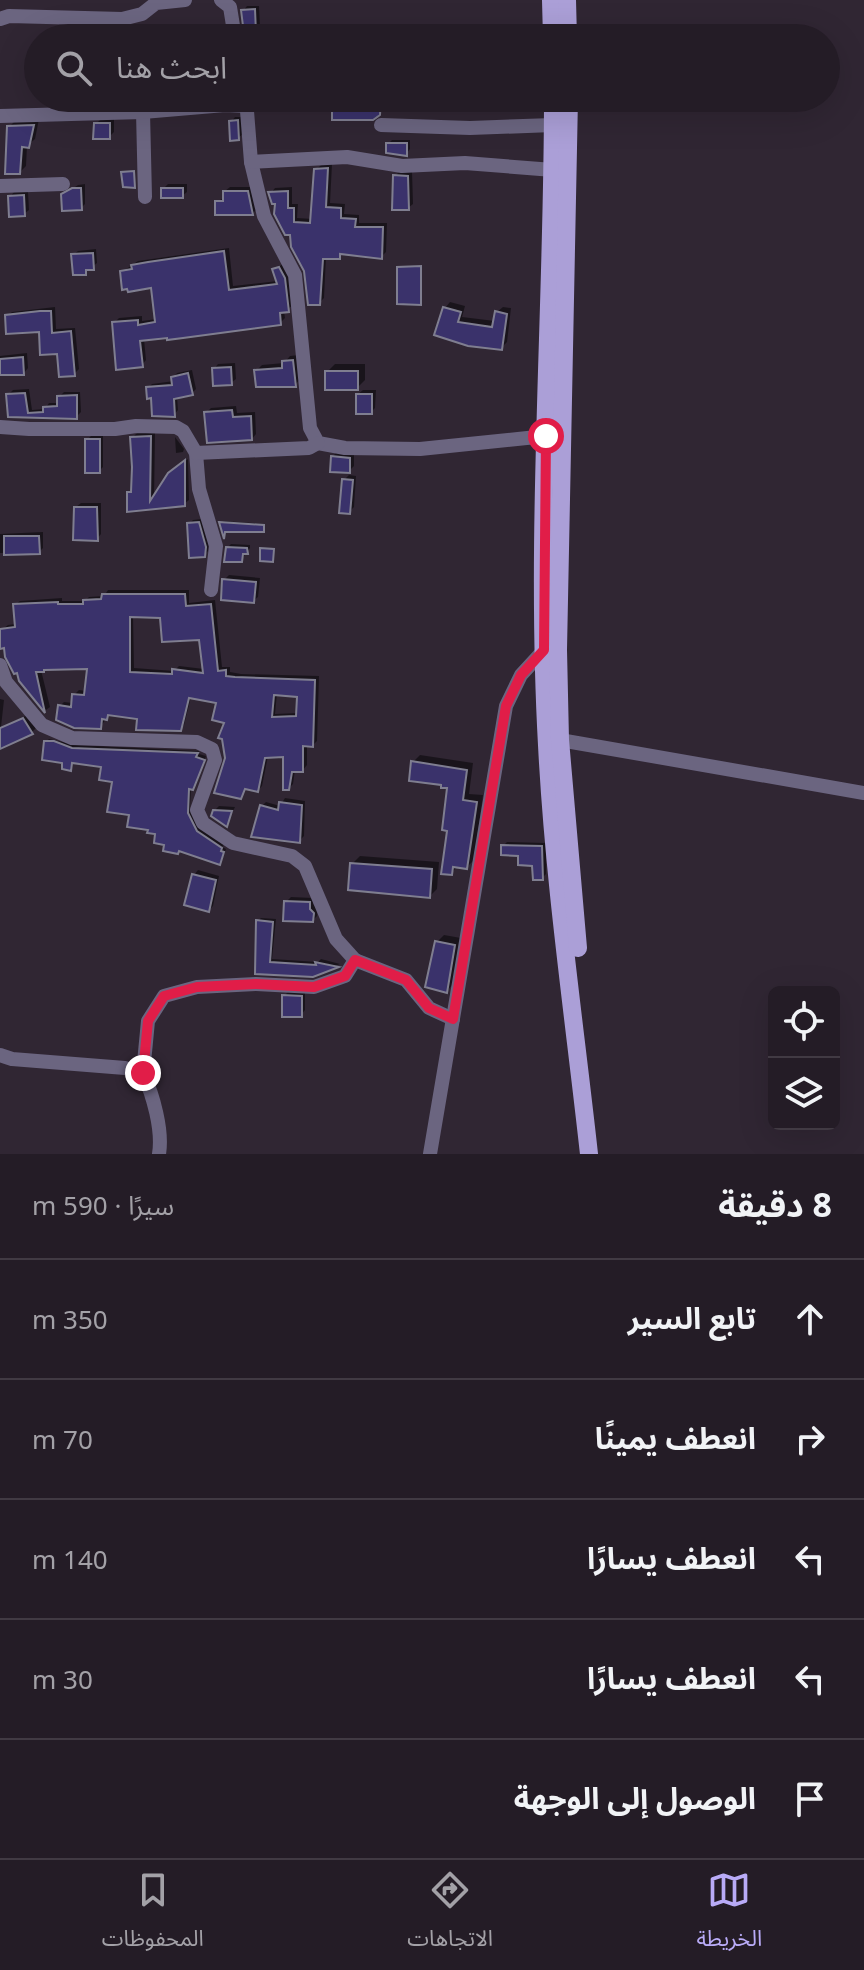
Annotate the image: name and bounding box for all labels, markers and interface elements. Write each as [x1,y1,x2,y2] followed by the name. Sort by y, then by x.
[24,24,840,112] search box
[52,46,96,90] icon: search
[116,46,227,87] text: ابحث هنا
[528,418,564,454] route start
[768,986,840,1130] map controls
[768,986,840,1058] button: locate
[125,1055,161,1091] route end
[768,1058,840,1130] button: layers
[718,1181,832,1227] text: 8 دقيقة
[32,1187,174,1223] text: سيرًا · 590 m
[628,1297,756,1338] text: تابع السير
[788,1297,832,1341] icon: ahead
[32,1301,108,1337] text: 350 m
[595,1417,756,1458] text: انعطف يمينًا
[788,1417,832,1461] icon: right
[32,1421,93,1457] text: 70 m
[587,1537,756,1578] text: انعطف يسارًا
[788,1537,832,1581] icon: left
[32,1541,108,1577] text: 140 m
[587,1657,756,1698] text: انعطف يسارًا
[788,1657,832,1701] icon: left
[32,1661,93,1697] text: 30 m
[514,1777,756,1818] text: الوصول إلى الوجهة
[788,1777,832,1821] icon: arrive
[102,1868,204,1962] tab: المحفوظات
[407,1868,493,1962] tab: الاتجاهات
[696,1868,762,1962] tab: الخريطة

